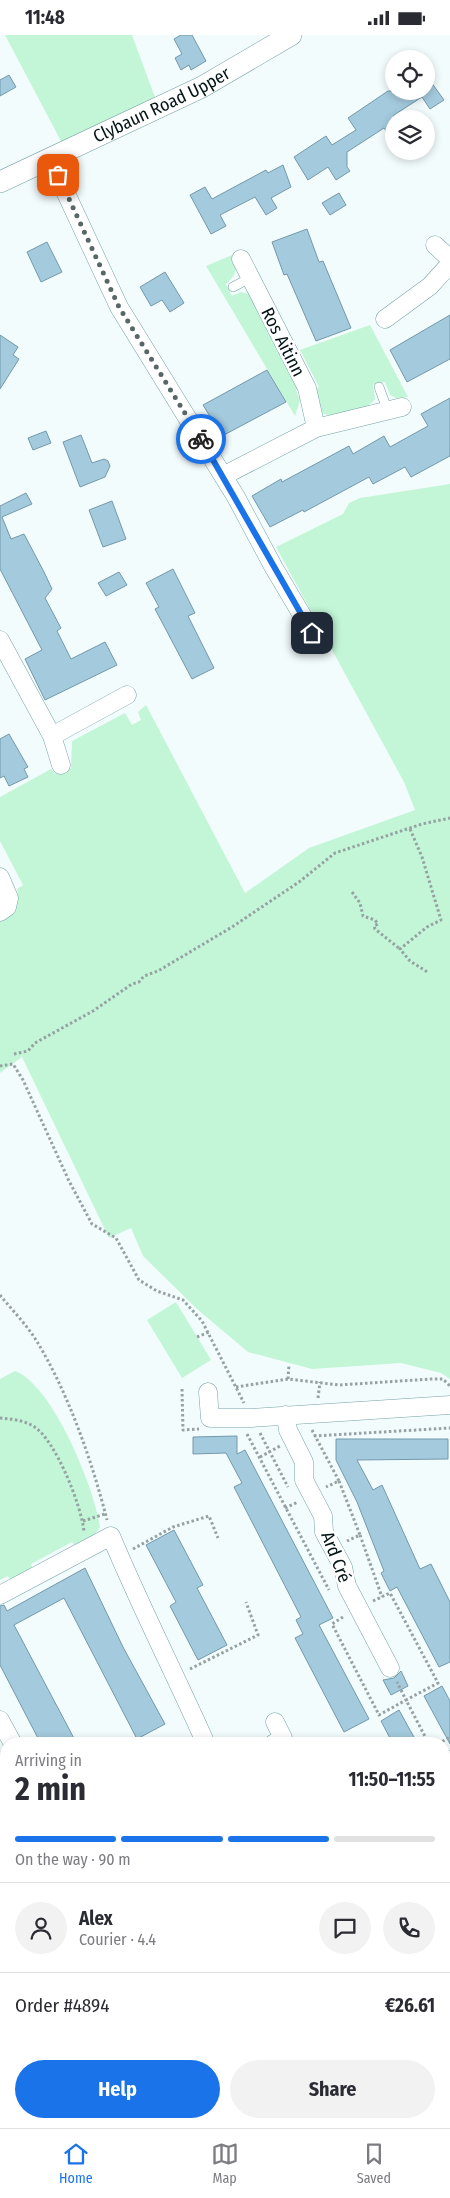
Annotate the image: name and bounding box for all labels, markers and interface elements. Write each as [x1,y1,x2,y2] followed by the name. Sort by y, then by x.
[25,6,65,29] text: 11:48
[385,50,435,160] map controls
[385,50,435,100] button: locate
[90,62,235,148] street label: Clybaun Road Upper
[385,110,435,160] button: layers
[37,154,79,196] pin
[44,161,72,189] icon: bag
[256,304,310,380] street label: Ros Aitinn
[176,414,226,464] courier
[187,425,215,453] icon: bike
[291,612,333,654] pin
[298,619,326,647] icon: home
[316,1528,356,1586] street label: Ard Cré
[15,1751,82,1770] text: Arriving in
[349,1768,435,1791] text: 11:50–11:55
[15,1770,86,1808] text: 2 min
[15,1850,131,1869] text: On the way · 90 m
[15,1902,67,1954] button: person
[319,1902,371,1954] button: chat
[383,1902,435,1954] button: phone
[79,1907,113,1930] text: Alex
[79,1930,156,1949] text: Courier · 4.4
[15,1994,109,2017] text: Order #4894
[385,1994,435,2017] text: €26.61
[15,2060,220,2118] button: Help
[230,2060,435,2118] button: Share
[59,2140,93,2187] tab: Home
[211,2140,239,2187] tab: Map
[357,2140,391,2187] tab: Saved

